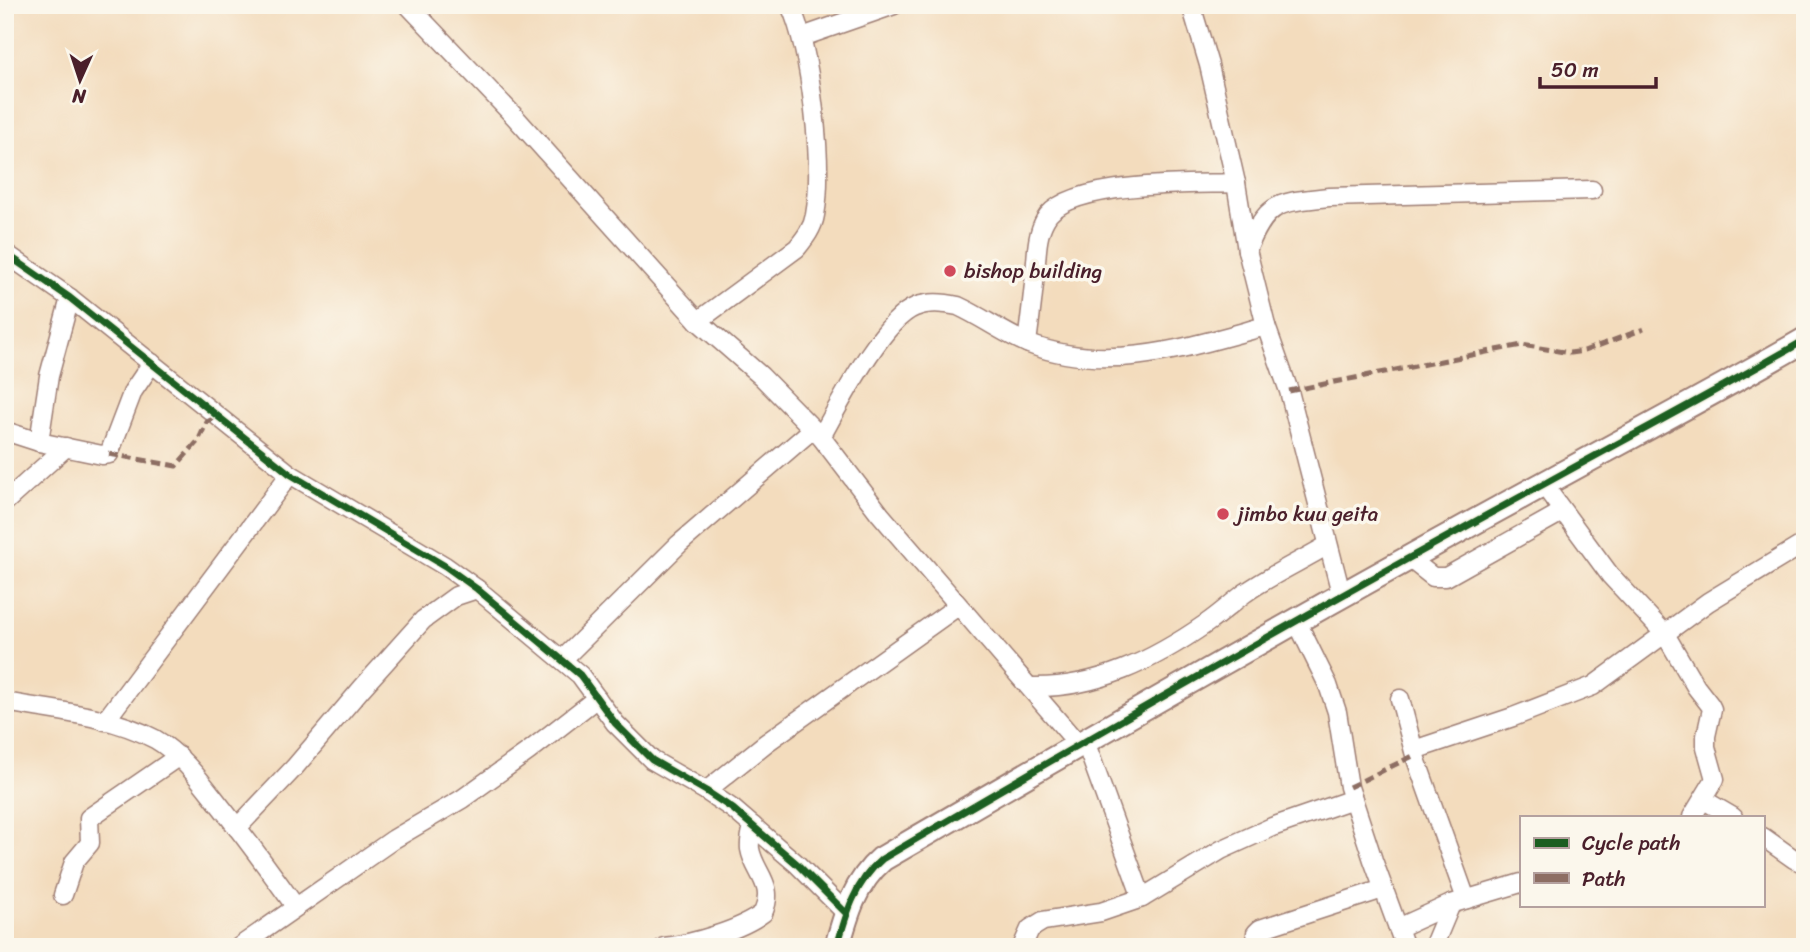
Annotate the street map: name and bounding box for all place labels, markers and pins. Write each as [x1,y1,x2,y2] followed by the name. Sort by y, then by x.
[964,252,1102,290] place label: bishop building
[942,263,958,279] marker: bishop building
[1233,495,1379,533] place label: jimbo kuu geita
[1215,506,1231,522] marker: jimbo kuu geita

